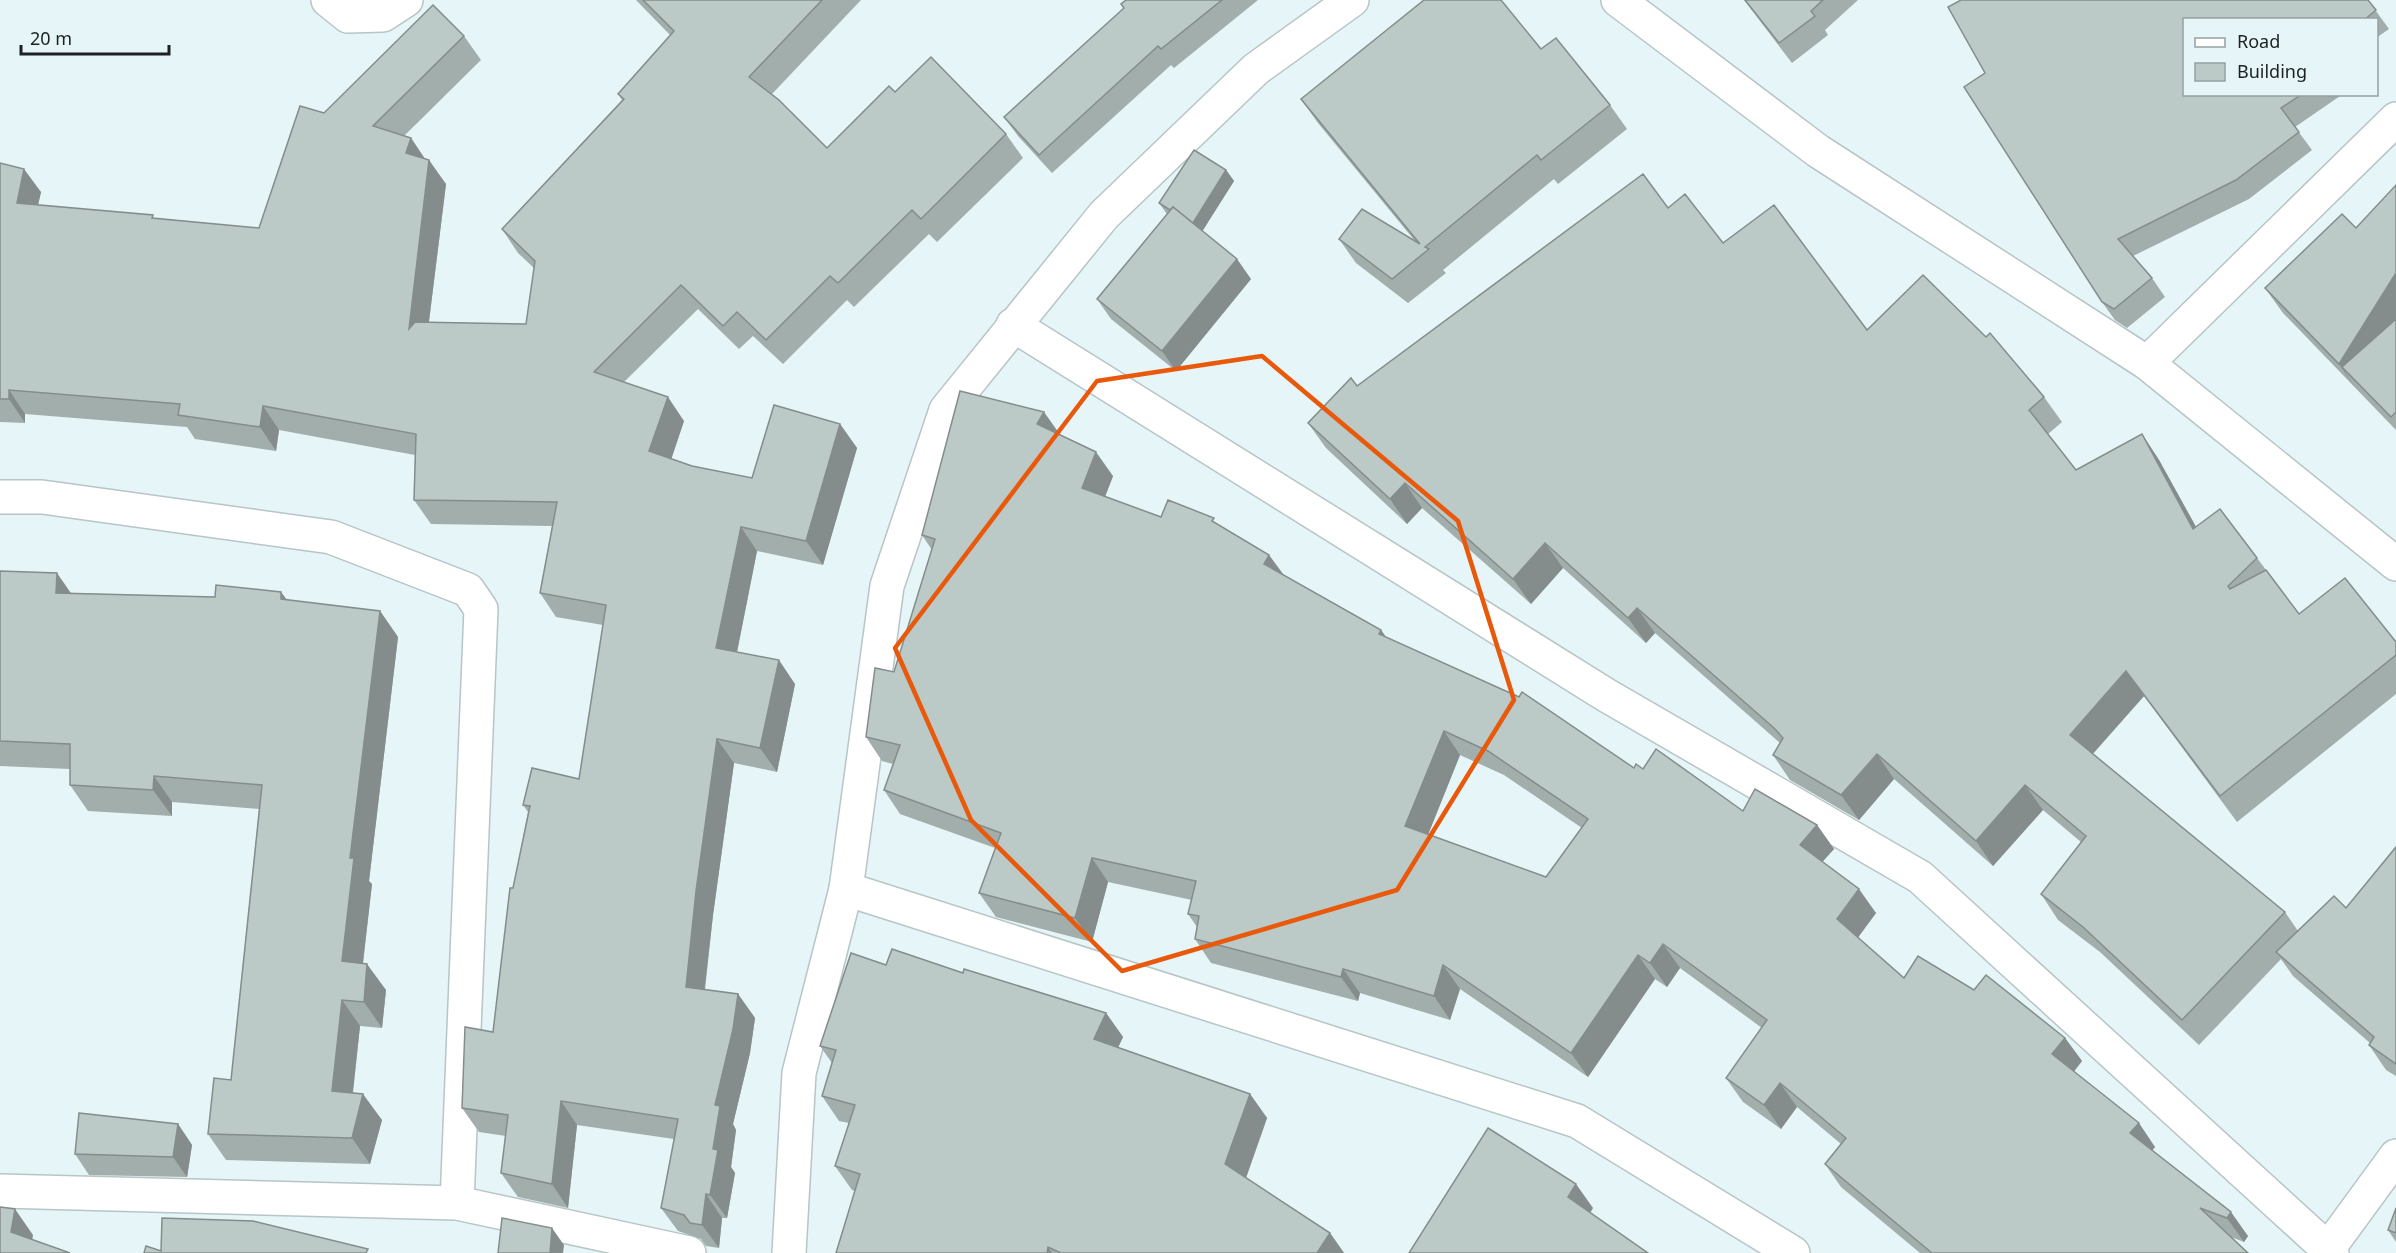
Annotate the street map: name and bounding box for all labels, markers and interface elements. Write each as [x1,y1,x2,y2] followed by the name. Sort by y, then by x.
[21,18,170,56] scale bar
[2183,18,2378,96] legend
[30,26,72,50] text: 20 m
[2237,29,2280,53] text: Road
[2237,59,2307,83] text: Building

